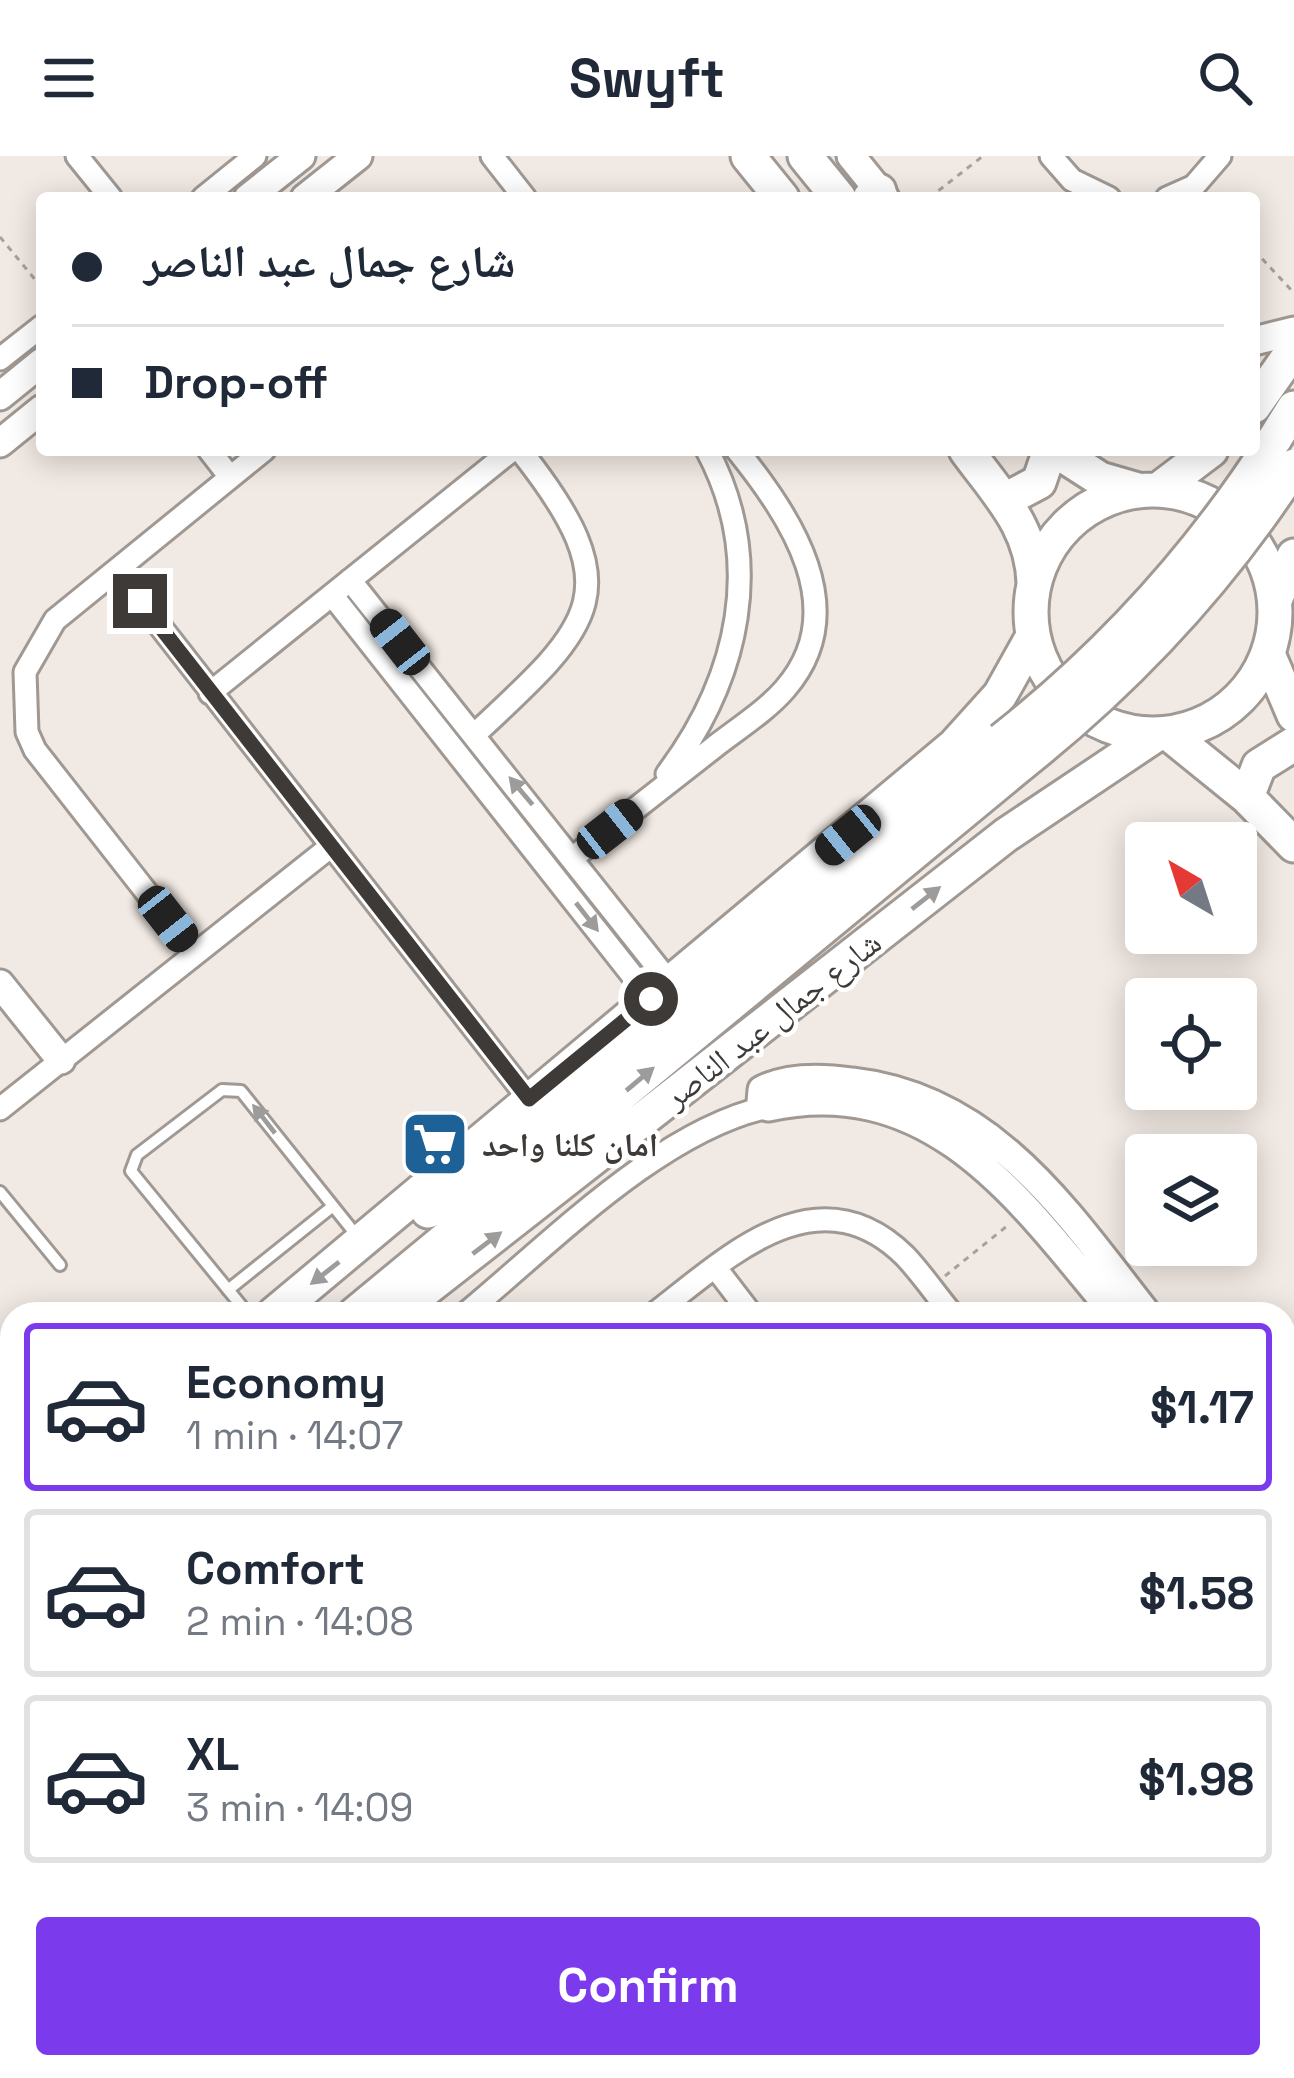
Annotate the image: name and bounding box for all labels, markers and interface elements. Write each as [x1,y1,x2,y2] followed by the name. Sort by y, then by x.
[569,44,725,113] text: Swyft
[36,45,102,111] icon: menu
[1192,45,1258,111] icon: search
[144,233,516,290] text: شارع جمال عبد الناصر
[144,354,328,411] text: Drop-off
[113,574,167,628] route end
[364,603,436,681] car
[509,776,535,806] one-way arrow
[571,793,649,865] car
[809,798,887,872] car
[1125,822,1257,954] north arrow
[1125,822,1257,1266] map controls
[132,880,204,958] car
[910,886,941,911] one-way arrow
[575,902,599,933] one-way arrow
[655,922,890,1118] street label: شارع جمال عبد الناصر
[624,972,678,1026] route start
[1125,978,1257,1110] button: locate
[624,1066,655,1092] one-way arrow
[251,1103,277,1134] one-way arrow
[400,1109,470,1179] supermarket icon: امان كلنا واحد
[482,1124,658,1166] place label: امان كلنا واحد
[1125,1134,1257,1266] button: layers
[471,1231,503,1256] one-way arrow
[310,1260,341,1285] one-way arrow
[42,1353,150,1461] icon: car
[186,1354,386,1411] text: Economy
[1150,1379,1254,1436] text: $1.17
[186,1411,404,1460] text: 1 min · 14:07
[42,1539,150,1647] icon: car
[186,1540,365,1597] text: Comfort
[1139,1565,1254,1622] text: $1.58
[186,1597,414,1646] text: 2 min · 14:08
[42,1725,150,1833] icon: car
[186,1726,239,1783] text: XL
[1138,1751,1254,1808] text: $1.98
[186,1783,413,1832] text: 3 min · 14:09
[36,1917,1260,2055] button: Confirm

